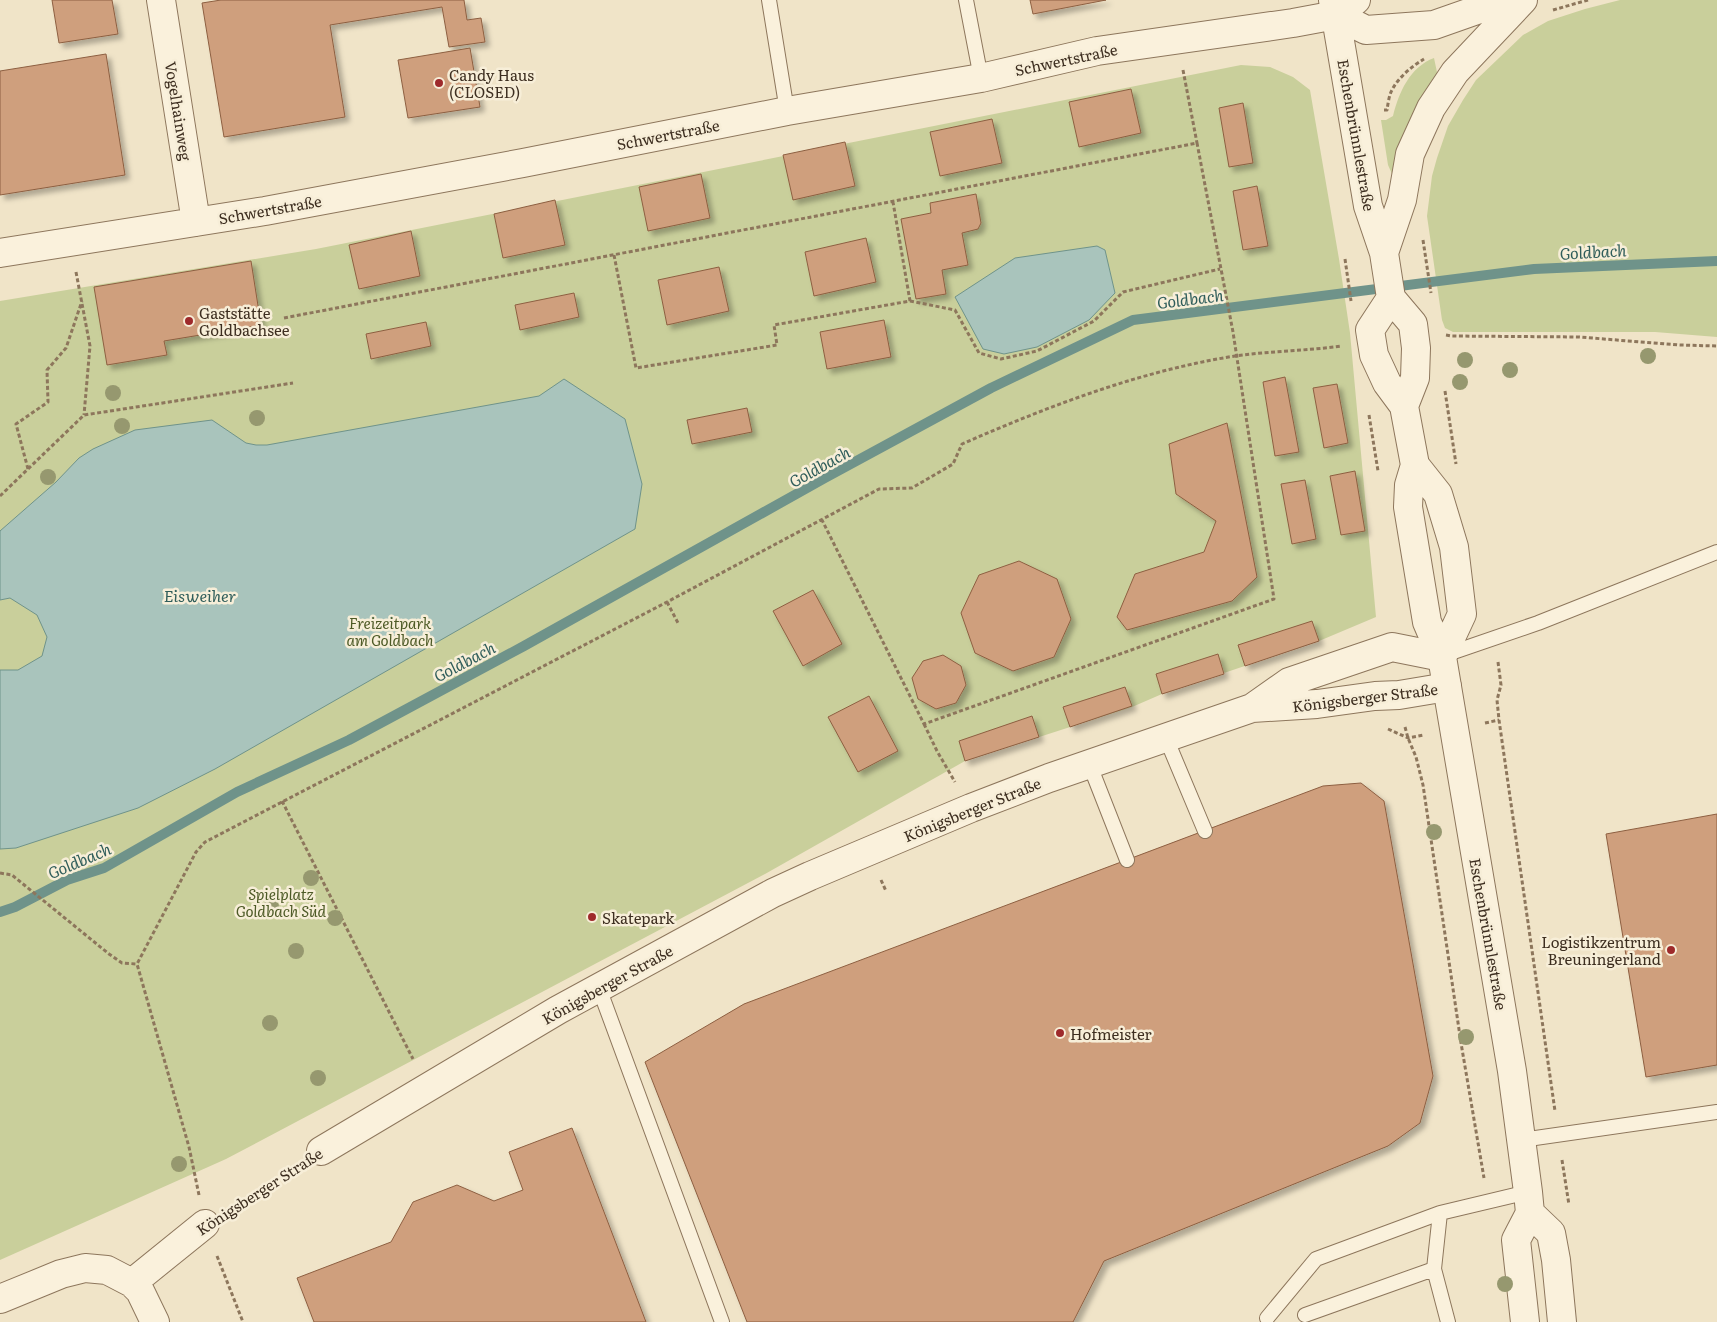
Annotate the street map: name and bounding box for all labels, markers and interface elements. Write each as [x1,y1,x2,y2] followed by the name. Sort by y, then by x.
[1013,37,1120,81] street label: Schwertstraße
[1332,57,1382,213] street label: Eschenbrünnlestraße
[160,60,198,163] street label: Vogelhainweg
[449,63,534,103] place label: Candy Haus (CLOSED)
[433,77,445,89] marker: Candy Haus (CLOSED)
[615,113,722,155] street label: Schwertstraße
[217,189,324,229] street label: Schwertstraße
[1559,237,1628,265] water label: Goldbach
[1155,282,1225,314] water label: Goldbach
[199,301,290,341] place label: Gaststätte Goldbachsee
[183,315,195,327] marker: Gaststätte Goldbachsee
[784,439,855,493] water label: Goldbach
[164,583,236,607] water label: Eisweiher
[346,611,434,651] park label: Freizeitpark am Goldbach
[429,634,500,687] water label: Goldbach
[1291,677,1439,717] street label: Königsberger Straße
[900,771,1044,847] street label: Königsberger Straße
[44,836,115,884] water label: Goldbach
[1464,856,1514,1012] street label: Eschenbrünnlestraße
[236,882,327,922] park label: Spielplatz Goldbach Süd
[602,906,675,929] place label: Skatepark
[586,911,598,923] marker: Skatepark
[1541,930,1661,970] place label: Logistikzentrum Breuningerland
[537,938,677,1030] street label: Königsberger Straße
[1665,944,1677,956] marker: Logistikzentrum Breuningerland
[1070,1022,1152,1045] place label: Hofmeister
[1054,1027,1066,1039] marker: Hofmeister
[191,1141,327,1241] street label: Königsberger Straße

